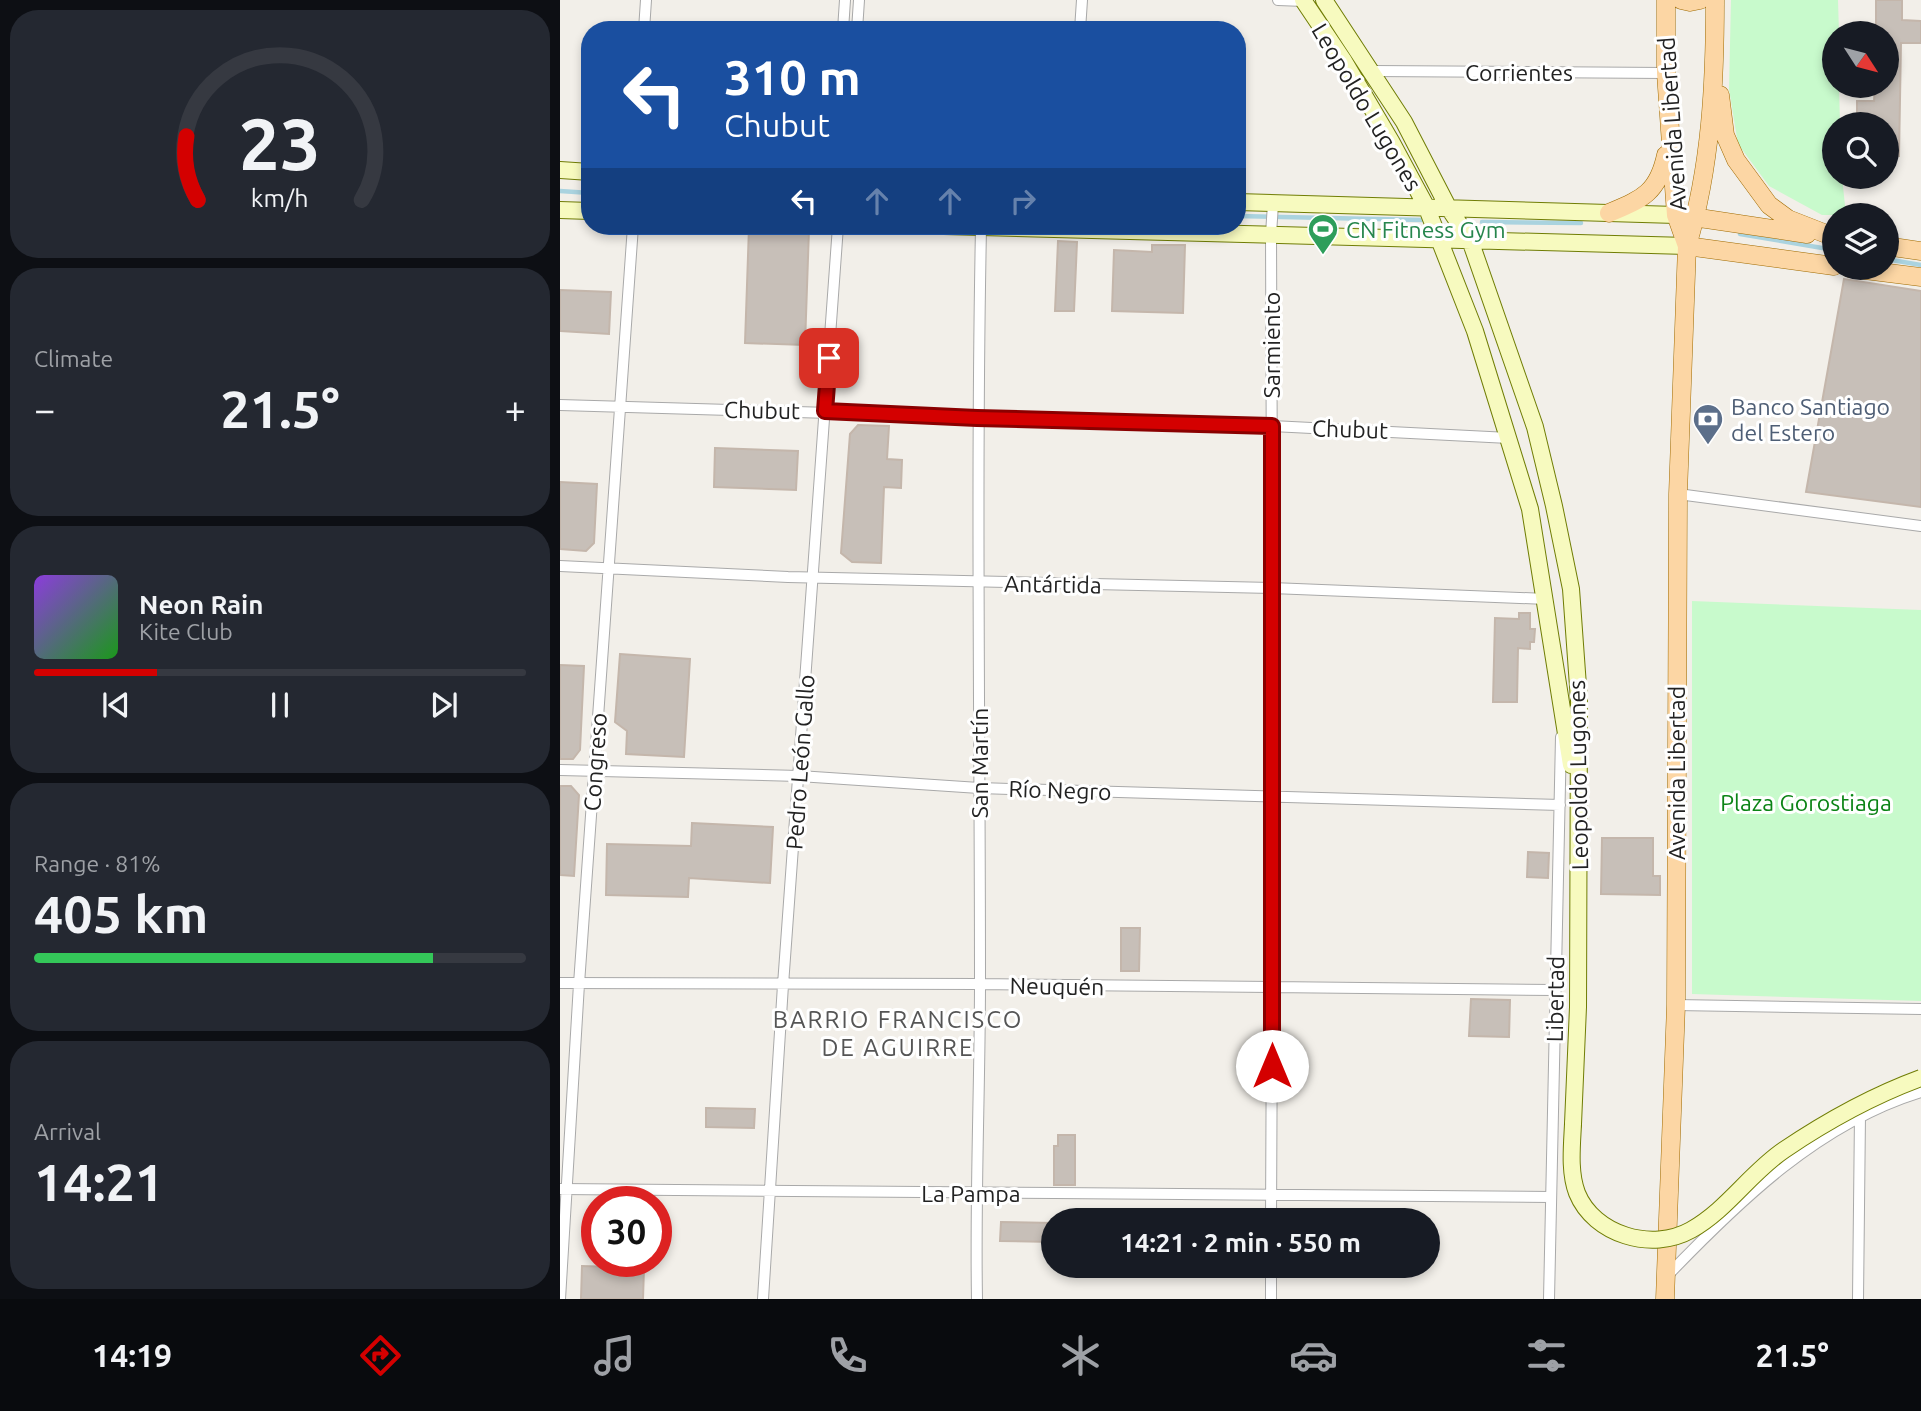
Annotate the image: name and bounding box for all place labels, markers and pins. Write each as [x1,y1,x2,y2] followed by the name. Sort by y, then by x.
[1306,212,1340,256] sports icon: CN Fitness Gym
[1346,217,1506,242] place label: CN Fitness Gym
[799,328,859,388] pin
[1731,394,1890,445] place label: Banco Santiago del Estero
[1691,402,1725,446] bank icon: Banco Santiago del Estero

